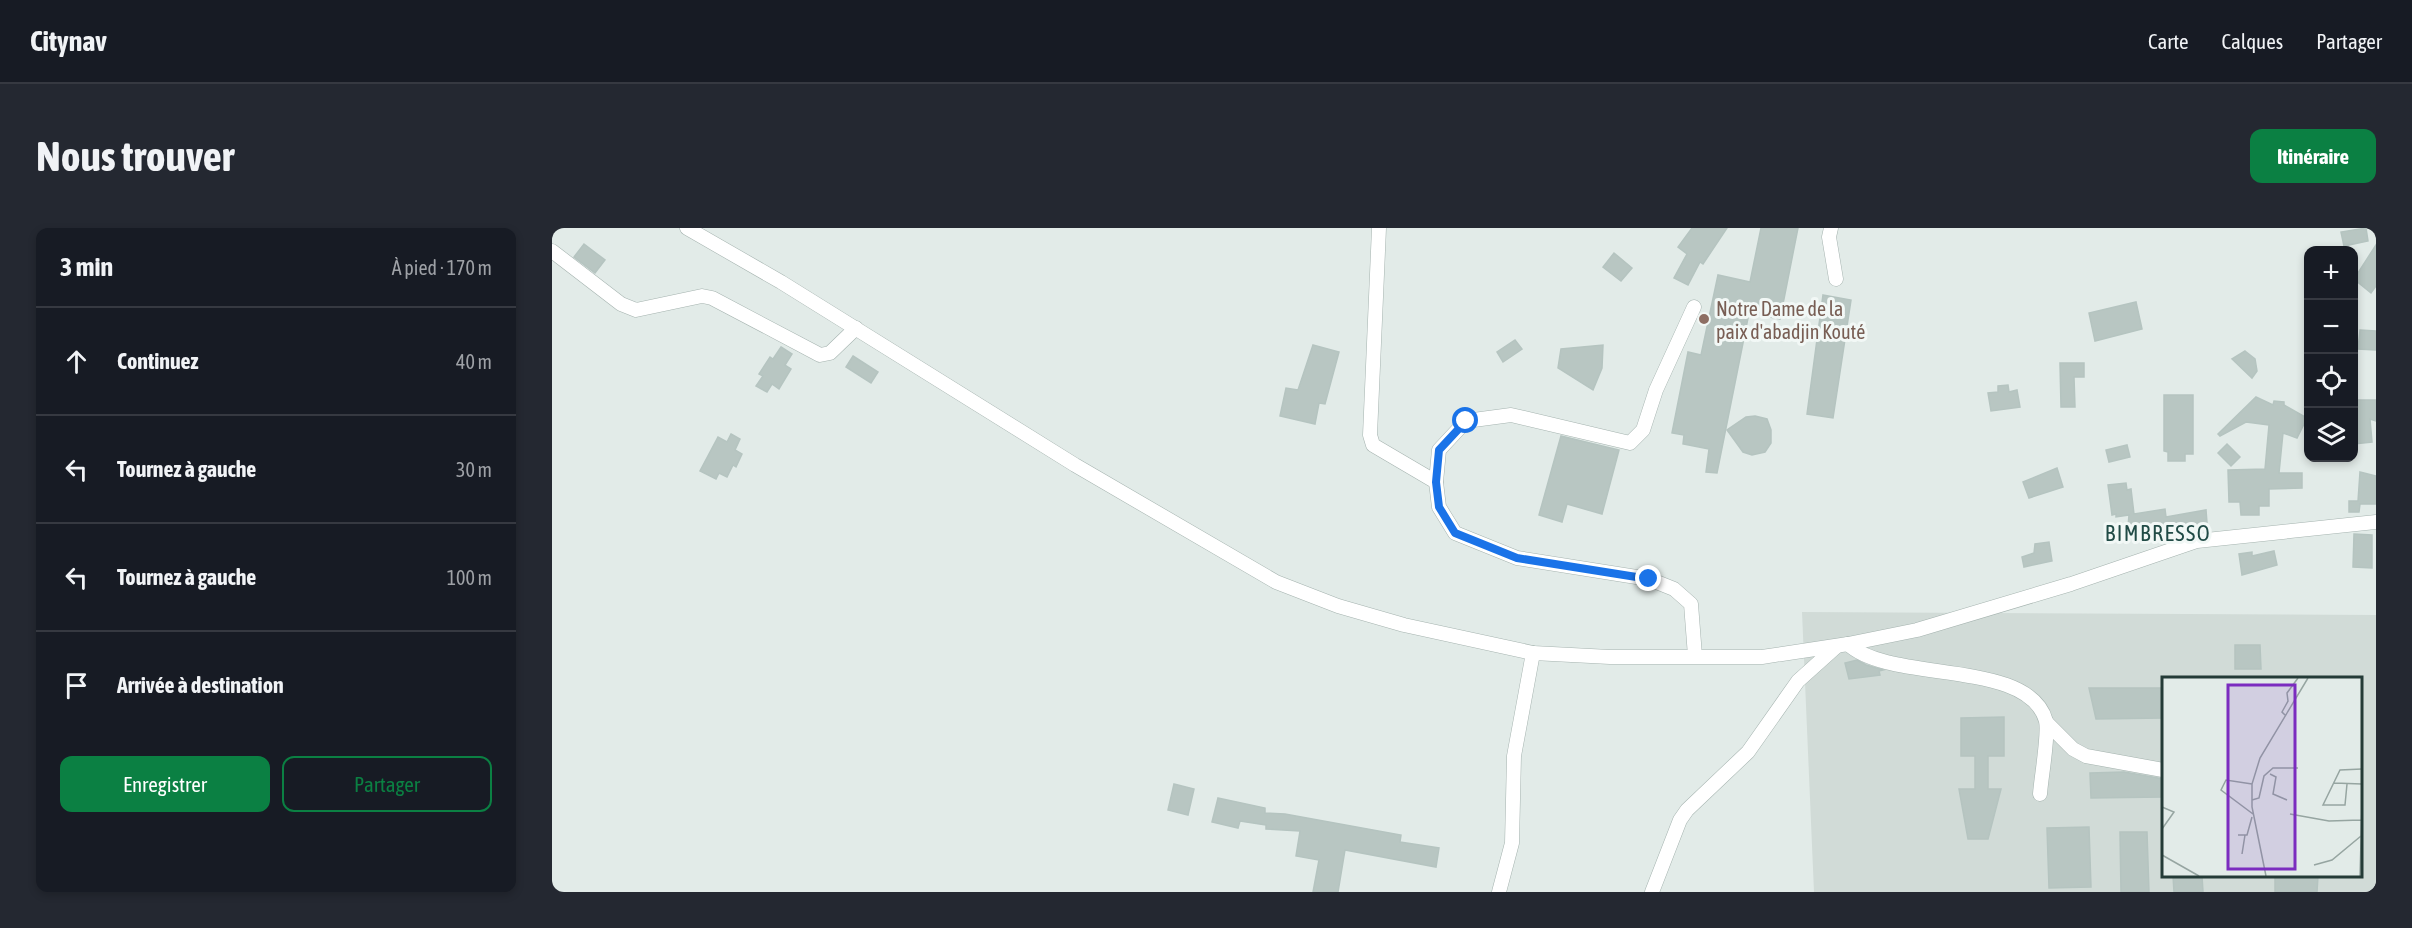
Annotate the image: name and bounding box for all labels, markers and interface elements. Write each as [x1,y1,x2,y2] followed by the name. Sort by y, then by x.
[30,25,107,57] text: Citynav
[2148,29,2189,53] text: Carte
[2222,29,2283,53] text: Calques
[2316,29,2382,53] text: Partager
[2250,129,2376,183] button: Itinéraire
[36,132,234,180] text: Nous trouver
[2304,246,2358,462] map controls
[2304,246,2358,300] button: +
[60,252,113,282] text: 3 min
[392,256,492,279] text: À pied · 170 m
[1716,297,1865,343] place label: Notre Dame de la paix d'abadjin Kouté
[2304,300,2358,354] button: −
[1697,312,1711,326] marker: Notre Dame de la paix d'abadjin Kouté
[60,345,93,378] icon: ahead
[117,348,199,374] text: Continuez
[456,350,492,373] text: 40 m
[2304,354,2358,408] button: locate
[1452,407,1478,433] route start
[2304,408,2358,462] button: layers
[60,453,93,486] icon: left
[117,456,256,482] text: Tournez à gauche
[456,458,492,481] text: 30 m
[2105,520,2211,546] district label: BIMBRESSO
[60,561,93,594] icon: left
[117,564,256,590] text: Tournez à gauche
[1635,565,1661,591] route end
[447,566,492,589] text: 100 m
[60,669,93,702] icon: arrive
[117,672,284,698] text: Arrivée à destination
[2162,677,2361,877] inset map
[60,756,270,812] button: Enregistrer
[282,756,492,812] button: Partager

